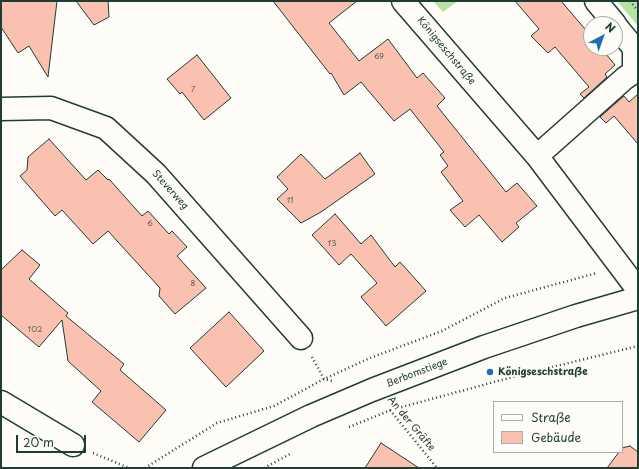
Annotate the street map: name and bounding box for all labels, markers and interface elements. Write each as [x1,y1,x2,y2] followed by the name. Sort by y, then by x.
[414,15,478,87] street label: Königseschstraße
[583,16,623,56] north arrow
[602,18,619,37] text: N
[374,52,384,62] house number: 69
[191,85,195,95] house number: 7
[149,168,191,212] street label: Steverweg
[287,196,293,206] house number: 11
[147,219,153,229] house number: 6
[328,239,336,249] house number: 13
[191,279,195,289] house number: 8
[28,325,42,335] house number: 102
[385,356,449,390] street label: Berbomstiege
[498,366,588,378] place label: Königseschstraße
[485,367,495,377] marker: Königseschstraße
[385,394,437,454] street label: An der Gräfte
[493,401,623,453] legend
[531,408,571,426] text: Straße
[18,427,88,453] scale bar
[531,428,581,446] text: Gebäude
[23,433,54,451] text: 20 m

